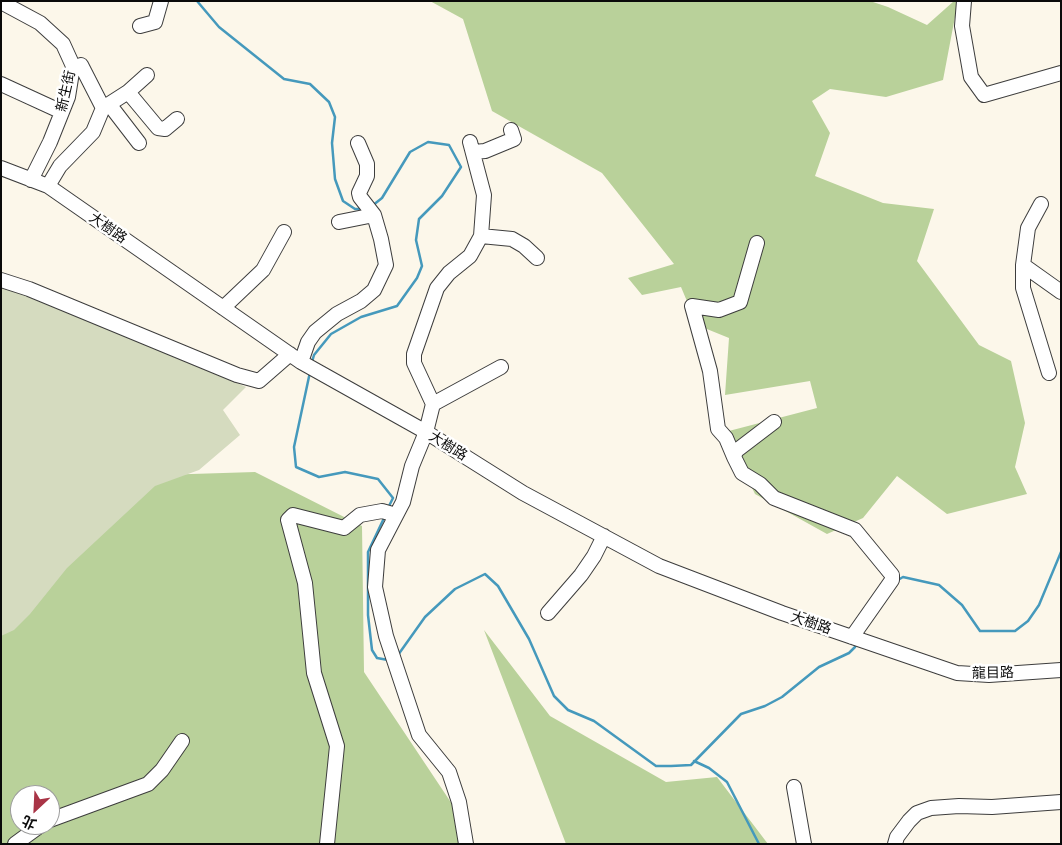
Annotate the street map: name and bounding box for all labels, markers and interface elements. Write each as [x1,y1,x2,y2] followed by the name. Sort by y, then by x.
[53,69,79,113] street label: 新生街
[86,209,130,247] street label: 大樹路
[426,428,470,464] street label: 大樹路
[788,608,834,638] street label: 大樹路
[972,664,1014,682] street label: 龍目路
[10,785,60,835] north arrow
[19,812,39,833] text: 北

